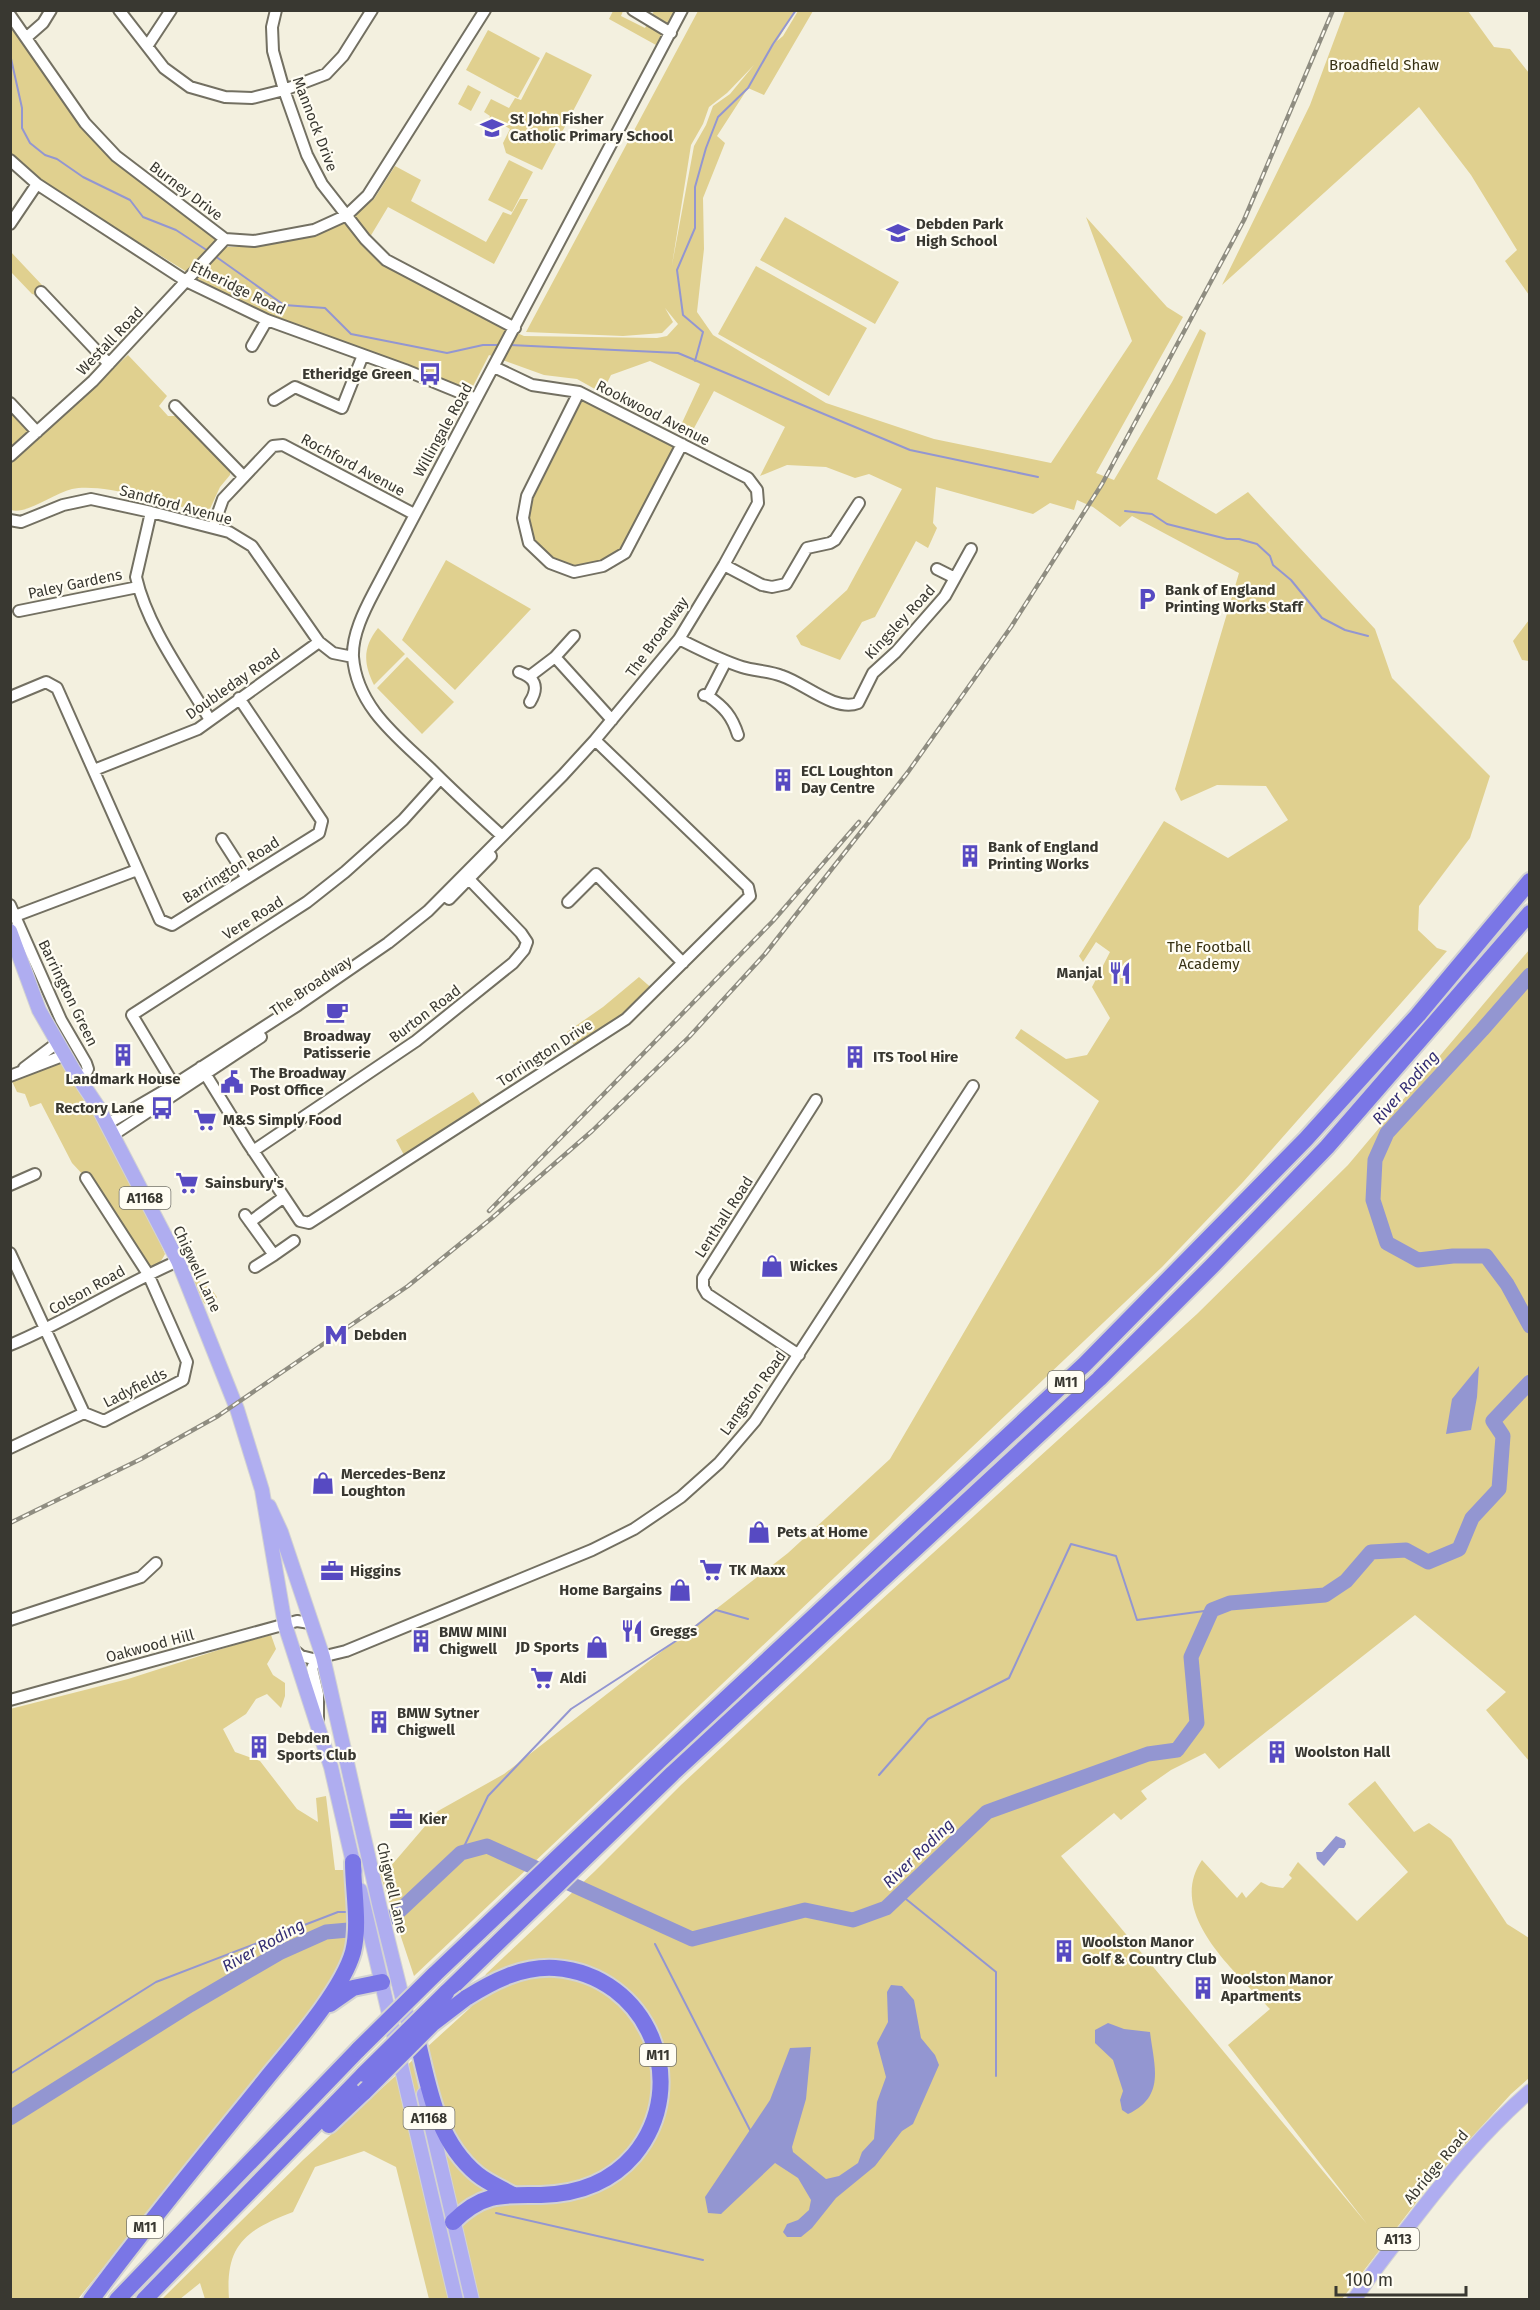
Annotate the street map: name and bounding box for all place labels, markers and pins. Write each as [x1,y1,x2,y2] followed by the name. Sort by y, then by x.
[510,110,673,145] place label: St John Fisher Catholic Primary School
[479,115,505,141] school or university icon: St John Fisher Catholic Primary School
[916,215,1004,250] place label: Debden Park High School
[885,220,911,246] school or university icon: Debden Park High School
[417,361,443,387] bus stop icon: Etheridge Green
[302,365,412,383] place label: Etheridge Green
[1165,581,1304,616] place label: Bank of England Printing Works Staff
[1134,586,1160,612] parking icon: Bank of England Printing Works Staff
[801,762,893,797] place label: ECL Loughton Day Centre
[770,767,796,793] building icon: ECL Loughton Day Centre
[988,838,1099,873] place label: Bank of England Printing Works
[957,843,983,869] building icon: Bank of England Printing Works
[1107,960,1133,986] restaurant icon: Manjal
[1057,964,1103,982] place label: Manjal
[324,999,350,1025] cafe icon: Broadway Patisserie
[303,1027,371,1062] place label: Broadway Patisserie
[110,1042,136,1068] building icon: Landmark House
[842,1044,868,1070] building icon: ITS Tool Hire
[873,1048,958,1066] place label: ITS Tool Hire
[250,1064,346,1099] place label: The Broadway Post Office
[219,1069,245,1095] public building icon: The Broadway Post Office
[65,1070,181,1088] place label: Landmark House
[149,1095,175,1121] bus stop icon: Rectory Lane
[55,1099,144,1117] place label: Rectory Lane
[192,1107,218,1133] supermarket icon: M&S Simply Food
[223,1111,342,1129] place label: M&S Simply Food
[174,1170,200,1196] supermarket icon: Sainsbury's
[205,1174,284,1192] place label: Sainsbury's
[759,1253,785,1279] shop icon: Wickes
[790,1257,838,1275] place label: Wickes
[323,1322,349,1348] metro station icon: Debden
[354,1326,407,1344] place label: Debden
[341,1465,445,1500] place label: Mercedes-Benz Loughton
[310,1470,336,1496] shop icon: Mercedes-Benz Loughton
[746,1519,772,1545] shop icon: Pets at Home
[777,1523,868,1541] place label: Pets at Home
[698,1557,724,1583] supermarket icon: TK Maxx
[319,1558,345,1584] office icon: Higgins
[729,1561,786,1579] place label: TK Maxx
[350,1562,401,1580] place label: Higgins
[667,1577,693,1603] shop icon: Home Bargains
[559,1581,662,1599] place label: Home Bargains
[619,1618,645,1644] restaurant icon: Greggs
[650,1622,697,1640] place label: Greggs
[439,1623,507,1658] place label: BMW MINI Chigwell
[408,1628,434,1654] building icon: BMW MINI Chigwell
[584,1634,610,1660] shop icon: JD Sports
[515,1638,579,1656] place label: JD Sports
[529,1665,555,1691] supermarket icon: Aldi
[559,1669,586,1687] place label: Aldi
[397,1704,480,1739] place label: BMW Sytner Chigwell
[366,1709,392,1735] building icon: BMW Sytner Chigwell
[277,1729,356,1764] place label: Debden Sports Club
[246,1734,272,1760] building icon: Debden Sports Club
[1264,1739,1290,1765] building icon: Woolston Hall
[1295,1743,1391,1761] place label: Woolston Hall
[388,1806,414,1832] office icon: Kier
[419,1810,448,1828] place label: Kier
[1082,1933,1217,1968] place label: Woolston Manor Golf & Country Club
[1051,1938,1077,1964] building icon: Woolston Manor Golf & Country Club
[1220,1970,1334,2005] place label: Woolston Manor Apartments
[1190,1975,1216,2001] building icon: Woolston Manor Apartments

